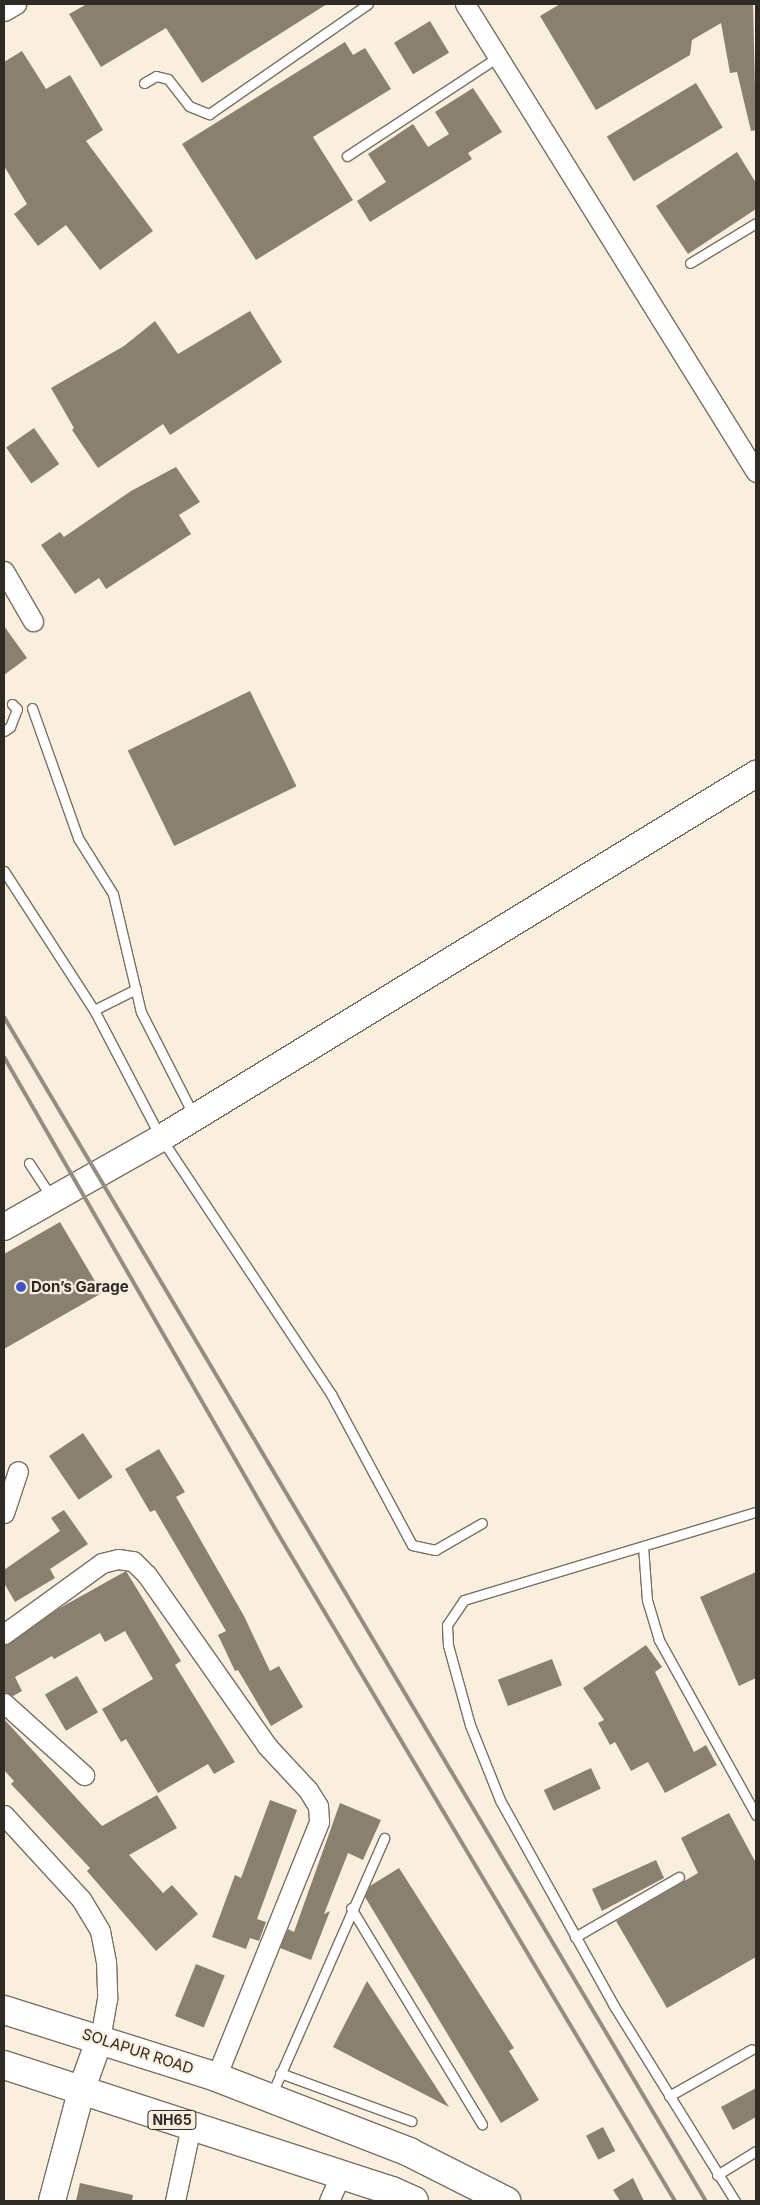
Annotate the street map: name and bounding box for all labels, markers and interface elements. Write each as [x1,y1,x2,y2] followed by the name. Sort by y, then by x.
[31,1278,129,1296] place label: Don’s Garage
[15,1281,27,1293] marker: Don’s Garage
[80,2024,196,2078] street label: SOLAPUR ROAD
[147,2108,197,2132] road number: NH65

